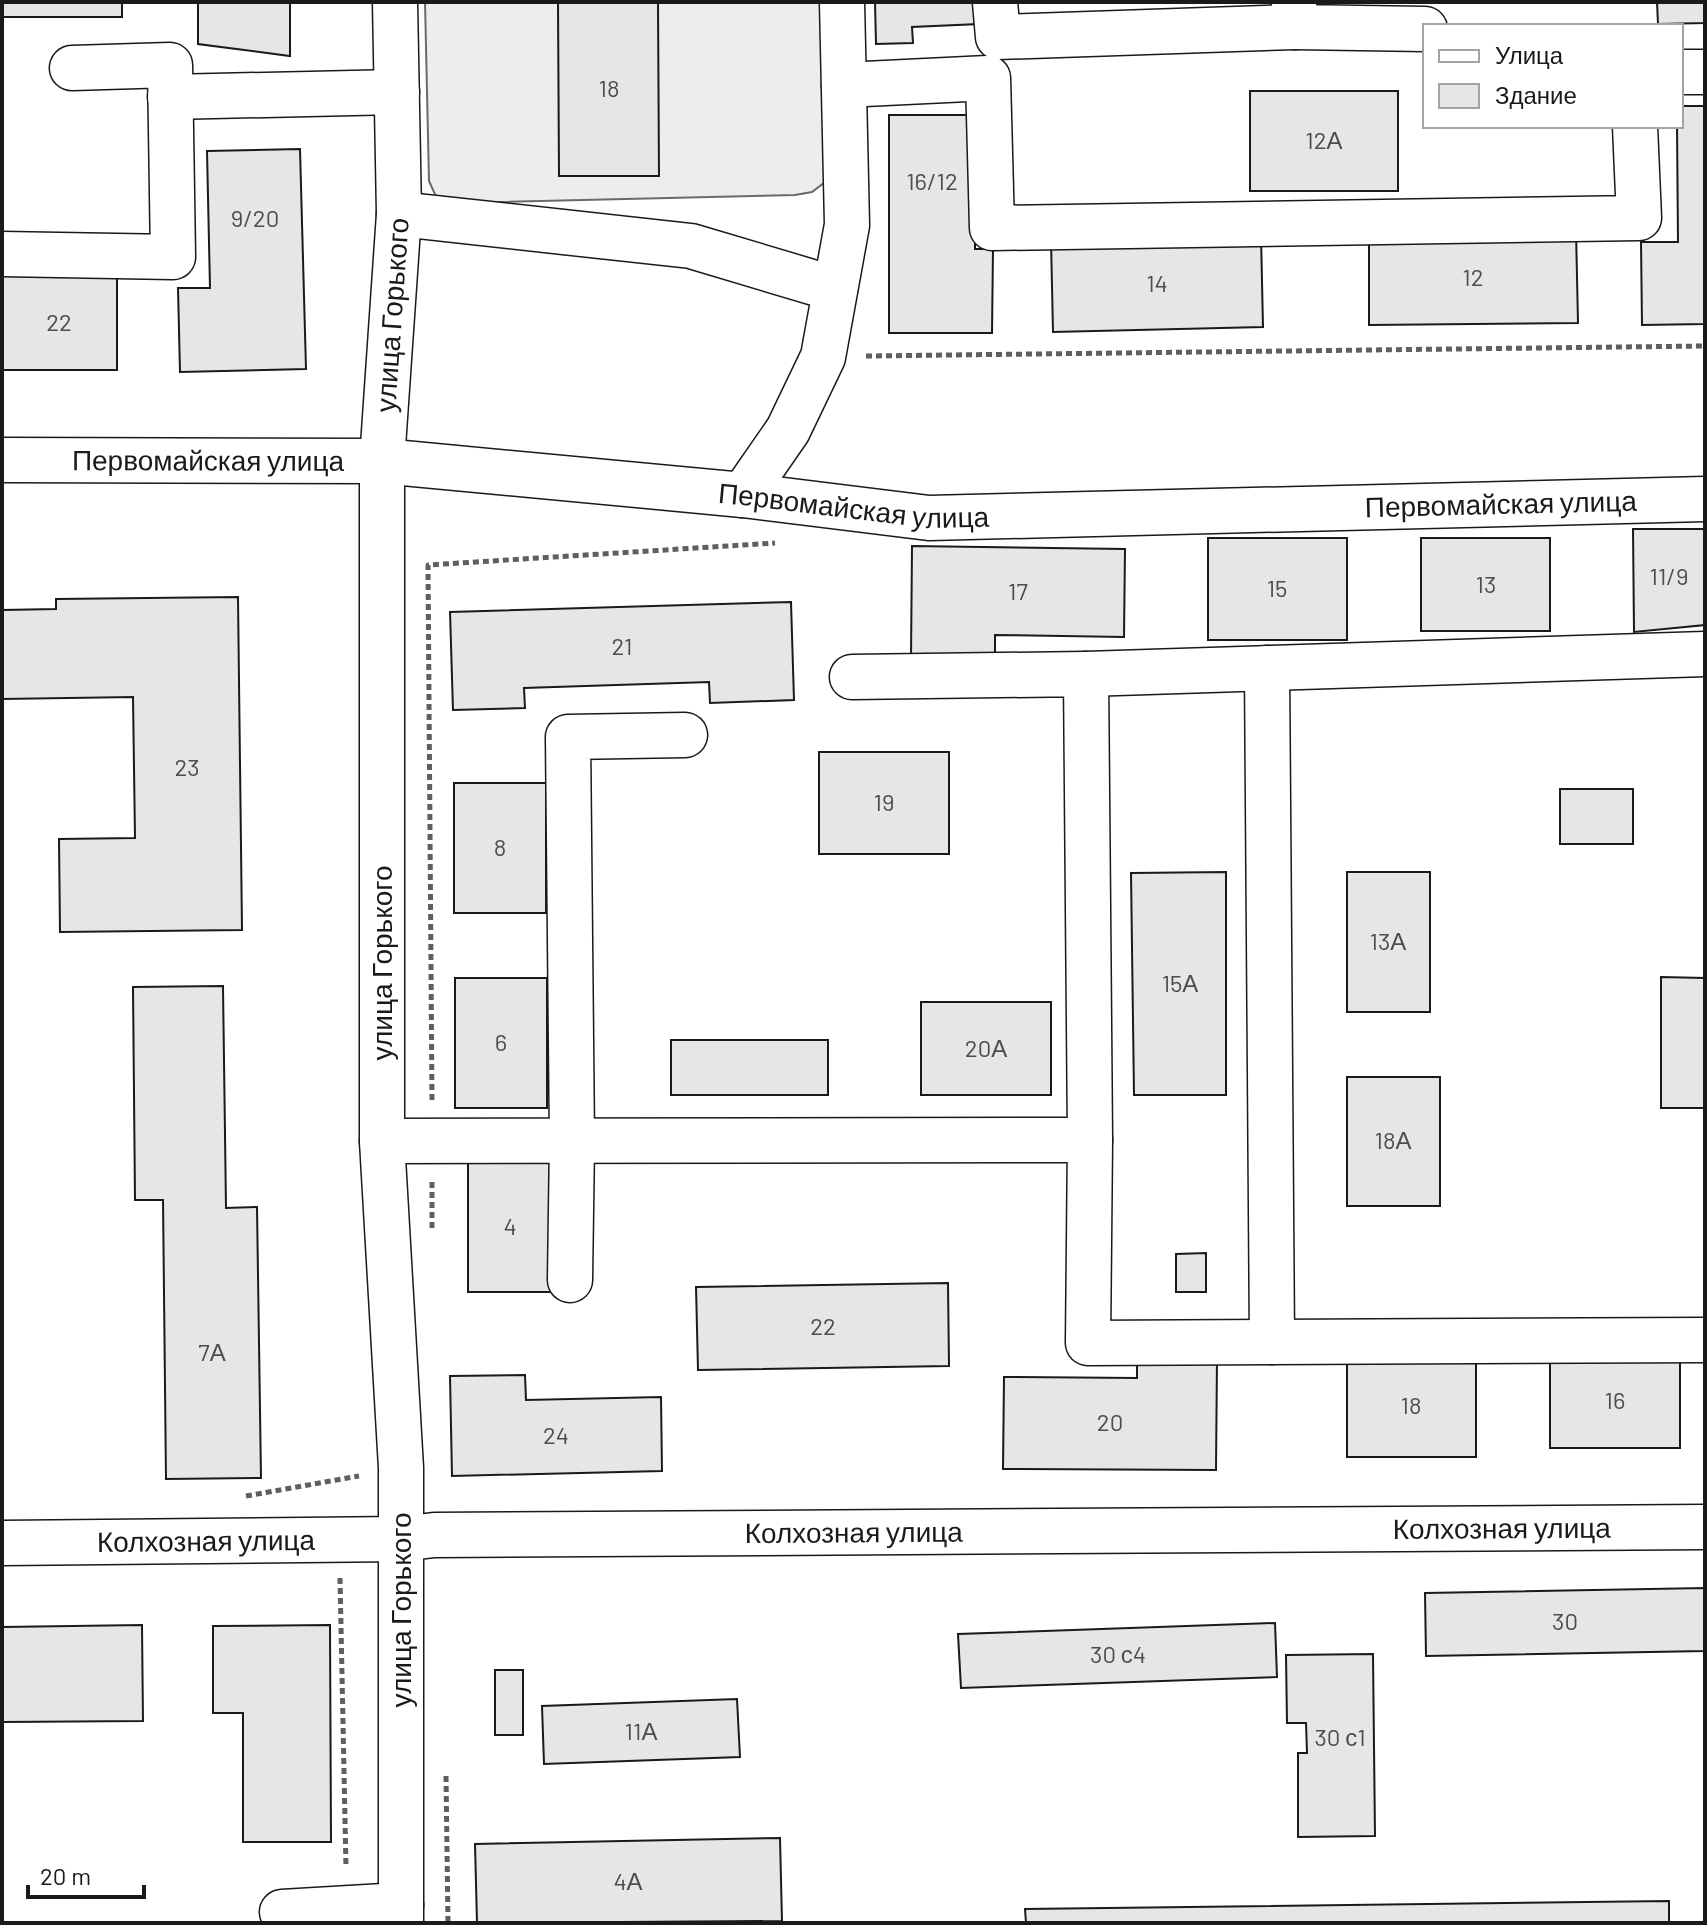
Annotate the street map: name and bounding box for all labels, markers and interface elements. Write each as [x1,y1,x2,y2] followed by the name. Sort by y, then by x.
[1423,24,1683,128] legend
[1495,40,1564,69] text: Улица
[599,73,619,102] house number: 18
[1495,80,1577,109] text: Здание
[1305,125,1343,154] house number: 12А
[906,166,958,195] house number: 16/12
[231,203,279,232] house number: 9/20
[367,217,415,413] street label: улица Горького
[1462,262,1484,291] house number: 12
[1146,268,1168,297] house number: 14
[46,307,72,336] house number: 22
[72,442,345,477] street label: Первомайская улица
[717,475,990,534] street label: Первомайская улица
[1364,483,1638,523] street label: Первомайская улица
[1650,561,1688,590] house number: 11/9
[1476,569,1496,598] house number: 13
[1267,573,1287,602] house number: 15
[1008,576,1028,605] house number: 17
[612,631,632,660] house number: 21
[174,752,200,781] house number: 23
[874,787,894,816] house number: 19
[494,832,506,861] house number: 8
[364,866,398,1060] street label: улица Горького
[1370,926,1406,955] house number: 13А
[1162,968,1198,997] house number: 15А
[495,1027,507,1056] house number: 6
[965,1033,1007,1062] house number: 20А
[1375,1125,1411,1154] house number: 18А
[503,1211,517,1240] house number: 4
[810,1311,836,1340] house number: 22
[198,1337,226,1366] house number: 7А
[1605,1385,1625,1414] house number: 16
[1401,1390,1421,1419] house number: 18
[1097,1407,1123,1436] house number: 20
[543,1420,569,1449] house number: 24
[1392,1510,1611,1545] street label: Колхозная улица
[383,1513,417,1707] street label: улица Горького
[744,1514,963,1549] street label: Колхозная улица
[97,1522,316,1558] street label: Колхозная улица
[1552,1606,1578,1635] house number: 30
[1090,1639,1146,1668] house number: 30 с4
[625,1716,657,1745] house number: 11А
[1314,1722,1366,1751] house number: 30 с1
[28,1849,144,1899] scale bar
[40,1861,91,1890] text: 20 m
[613,1866,643,1895] house number: 4А

